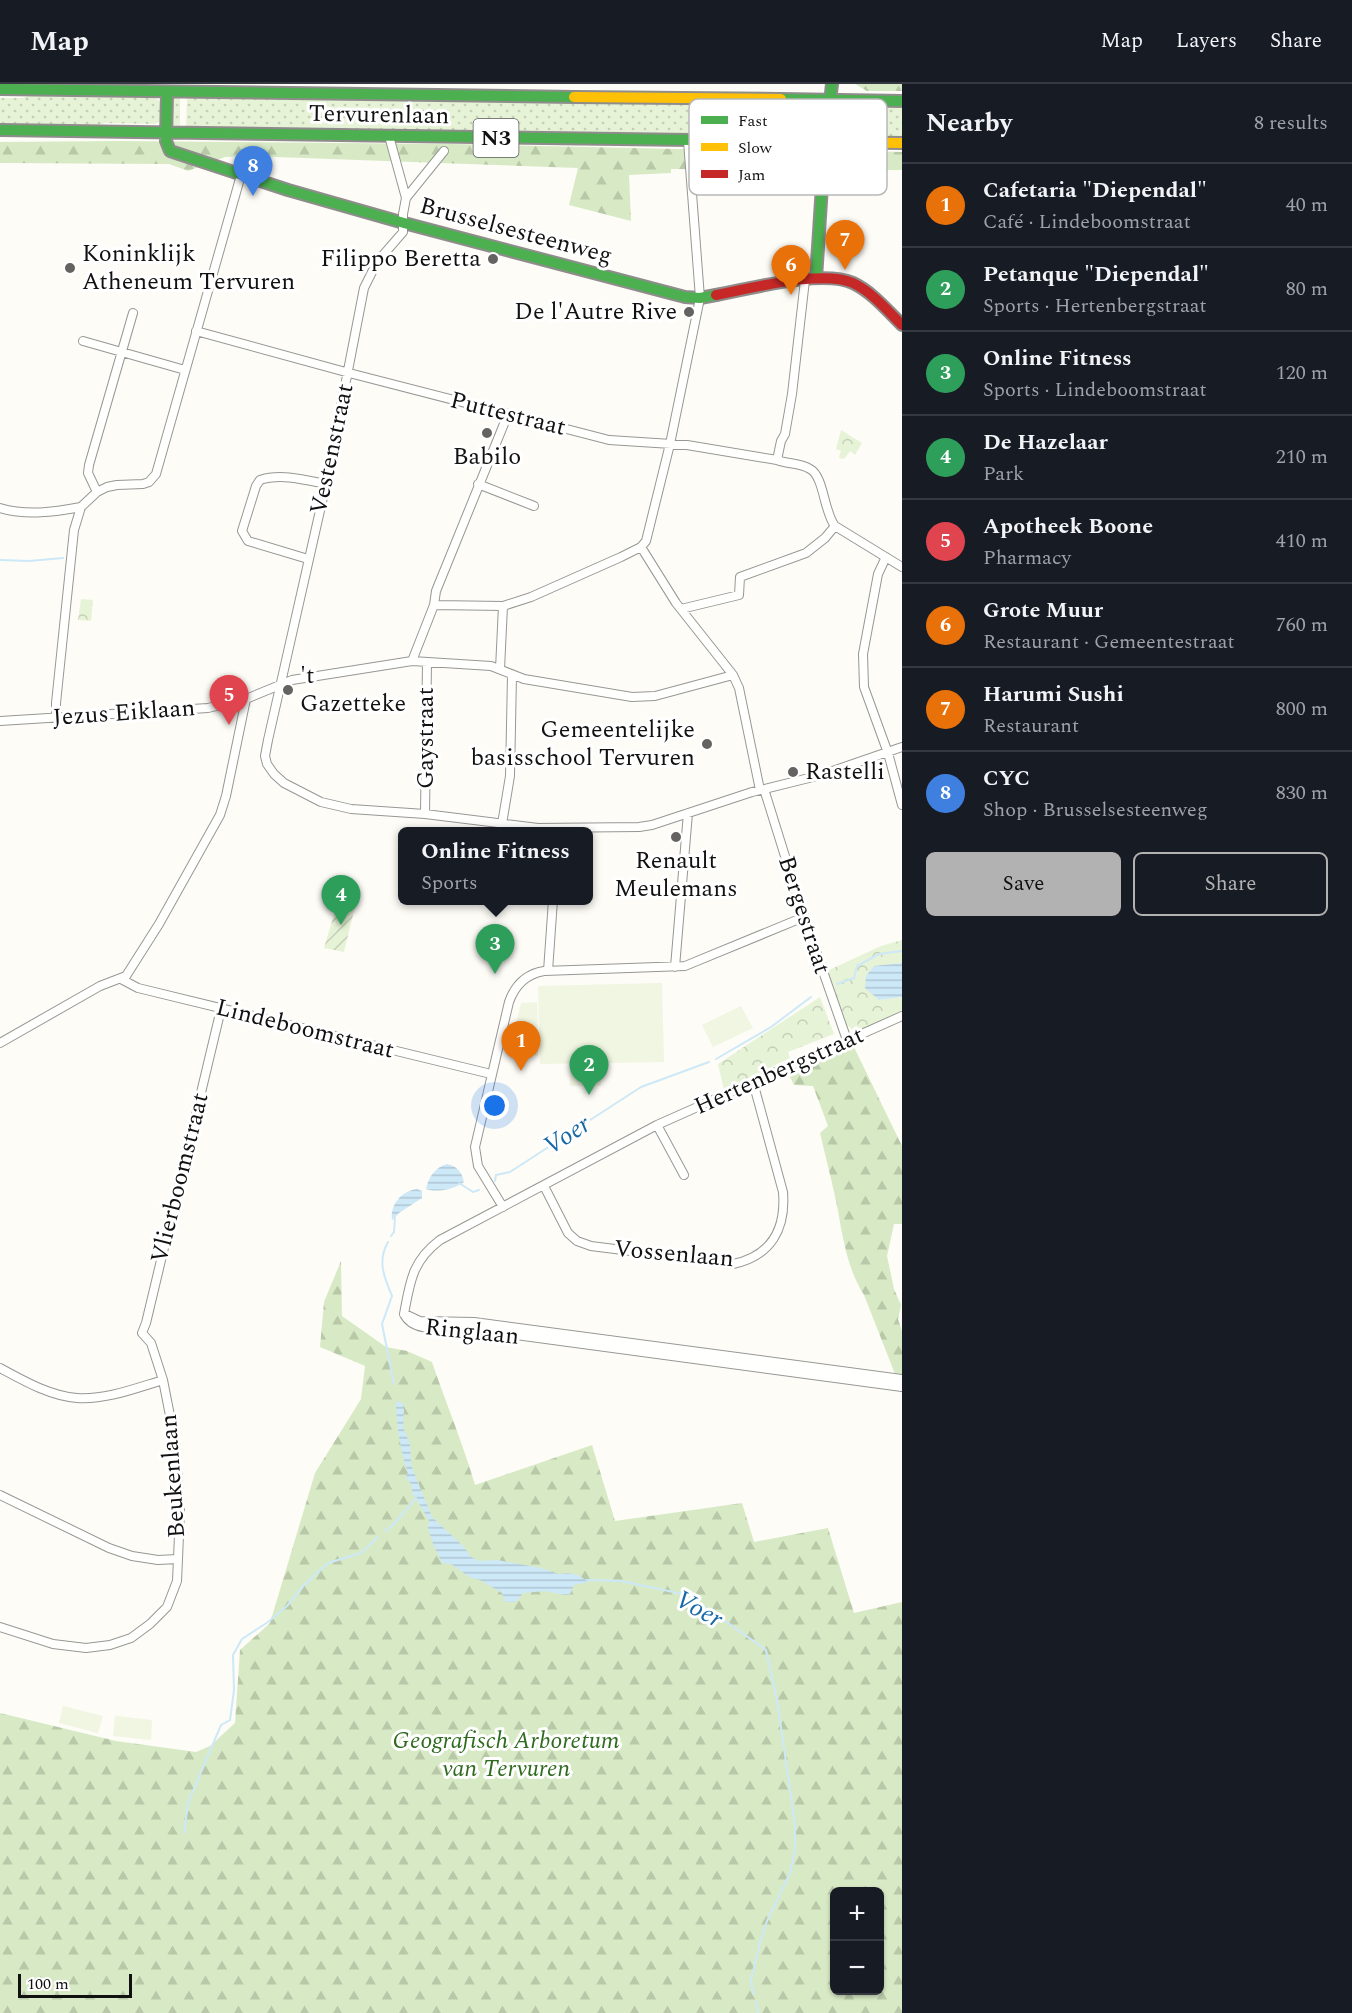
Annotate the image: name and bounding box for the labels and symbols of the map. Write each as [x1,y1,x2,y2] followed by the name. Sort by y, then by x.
[308,96,450,134] street label: Tervurenlaan
[689,99,887,195] legend
[738,109,768,133] text: Fast
[474,119,518,157] road number: N3
[738,136,773,160] text: Slow
[234,147,272,196] pin: 8
[738,163,766,187] text: Jam
[416,188,616,274] street label: Brusselsesteenweg
[826,220,864,270] pin: 7
[82,236,295,300] place label: Koninklijk Atheneum Tervuren
[321,241,481,277] place label: Filippo Beretta
[772,246,810,295] pin: 6
[486,252,500,266] marker: Filippo Beretta
[63,261,77,275] marker: Koninklijk Atheneum Tervuren
[514,294,677,330] place label: De l'Autre Rive
[682,305,696,319] marker: De l'Autre Rive
[301,380,363,518] street label: Vestenstraat
[446,382,570,446] street label: Puttestraat
[480,426,494,440] marker: Babilo
[453,439,521,475] place label: Babilo
[300,658,406,722] place label: 't Gazetteke
[210,676,248,725] pin: 5
[281,683,295,697] marker: 't Gazetteke
[408,687,444,789] street label: Gaystraat
[52,690,196,736] street label: Jezus Eiklaan
[471,712,695,776] place label: Gemeentelijke basisschool Tervuren
[700,737,714,751] marker: Gemeentelijke basisschool Tervuren
[805,754,885,790] place label: Rastelli
[786,765,800,779] marker: Rastelli
[669,830,683,844] marker: Renault Meulemans
[614,843,738,907] place label: Renault Meulemans
[768,851,840,979] street label: Bergestraat
[322,876,360,925] pin: 4
[476,924,514,974] pin: 3
[212,989,398,1069] street label: Lindeboomstraat
[688,1017,870,1125] street label: Hertenbergstraat
[502,1022,540,1071] pin: 1
[570,1046,608,1095] pin: 2
[141,1089,219,1267] street label: Vlierboomstraat
[480,1091,509,1120] your location
[535,1104,600,1165] water label: Voer
[613,1231,735,1277] street label: Vossenlaan
[423,1309,521,1355] street label: Ringlaan
[151,1413,195,1539] street label: Beukenlaan
[668,1579,731,1639] water label: Voer
[392,1723,620,1787] park label: Geografisch Arboretum van Tervuren
[18,1971,132,1998] scale bar

